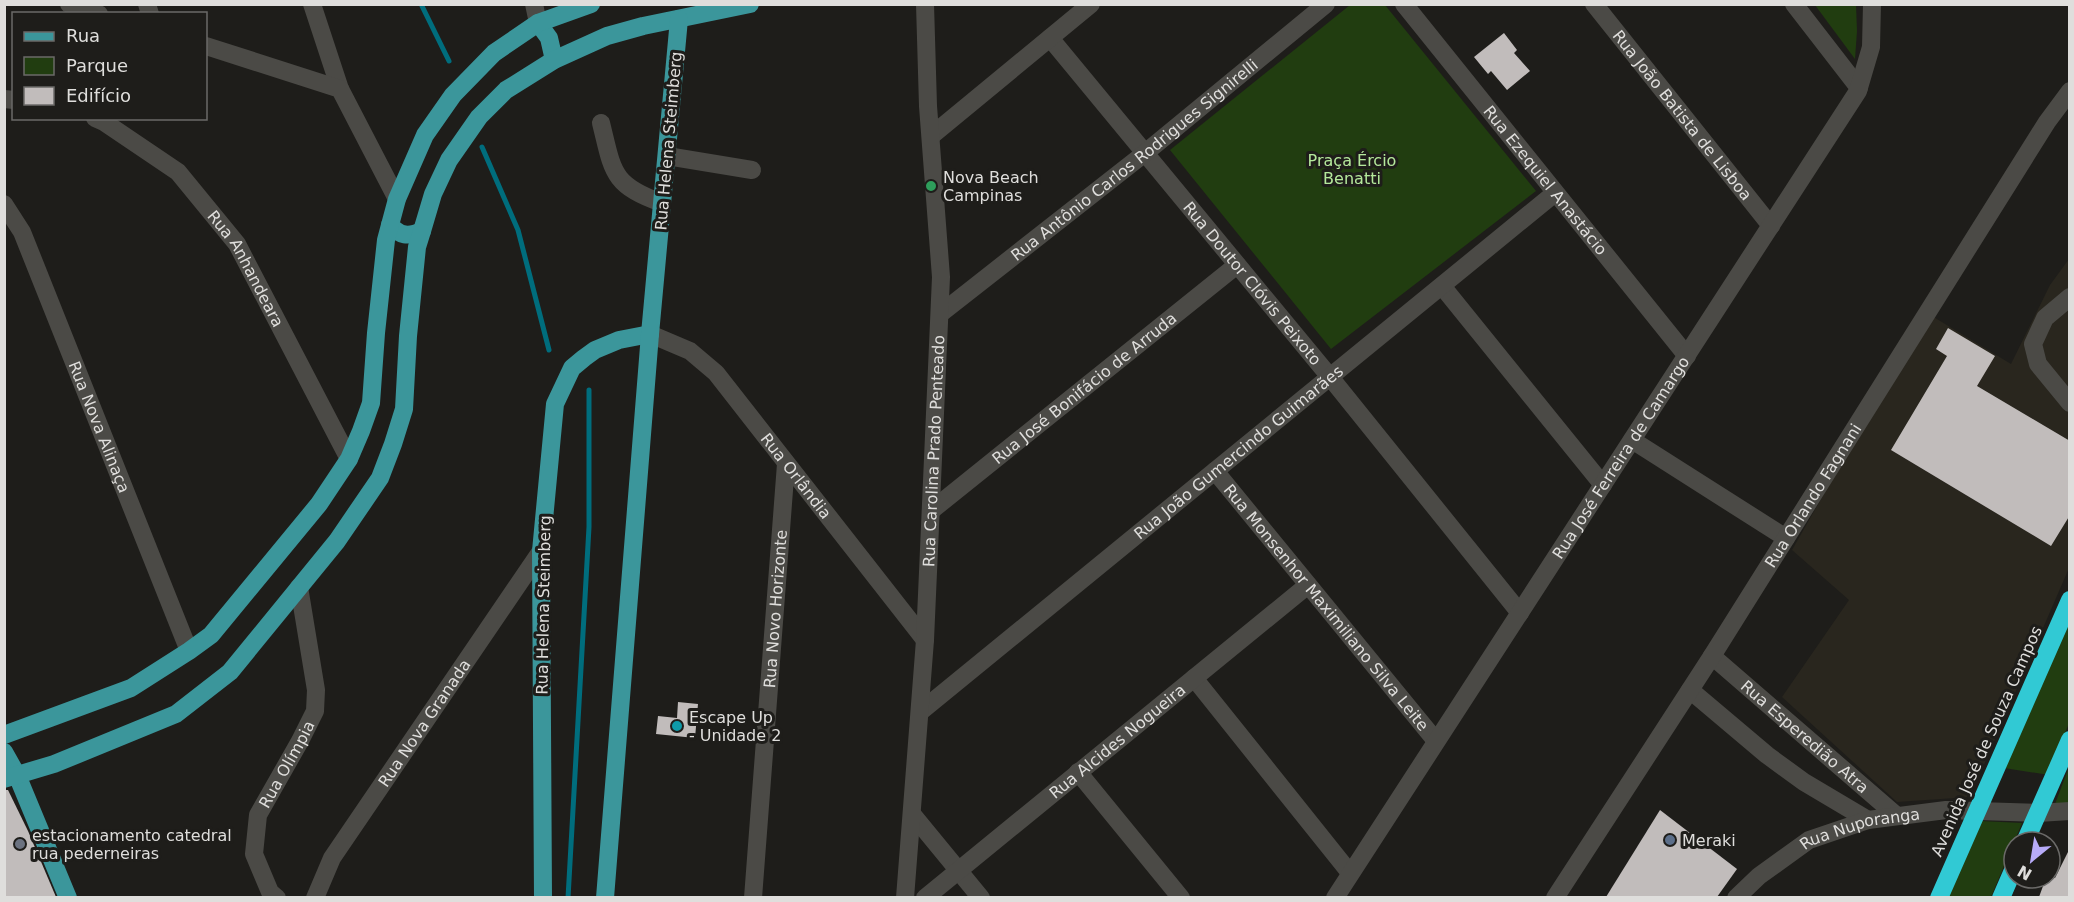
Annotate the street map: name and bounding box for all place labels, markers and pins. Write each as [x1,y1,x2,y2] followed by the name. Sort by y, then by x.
[943,168,1039,205] place label: Nova Beach Campinas
[924,179,938,193] marker: Nova Beach Campinas
[689,708,781,745] place label: Escape Up - Unidade 2
[670,719,684,733] marker: Escape Up - Unidade 2
[32,826,232,863] place label: estacionamento catedral rua pederneiras
[1682,831,1736,850] place label: Meraki
[1663,833,1677,847] marker: Meraki
[13,837,27,851] marker: estacionamento catedral rua pederneiras

